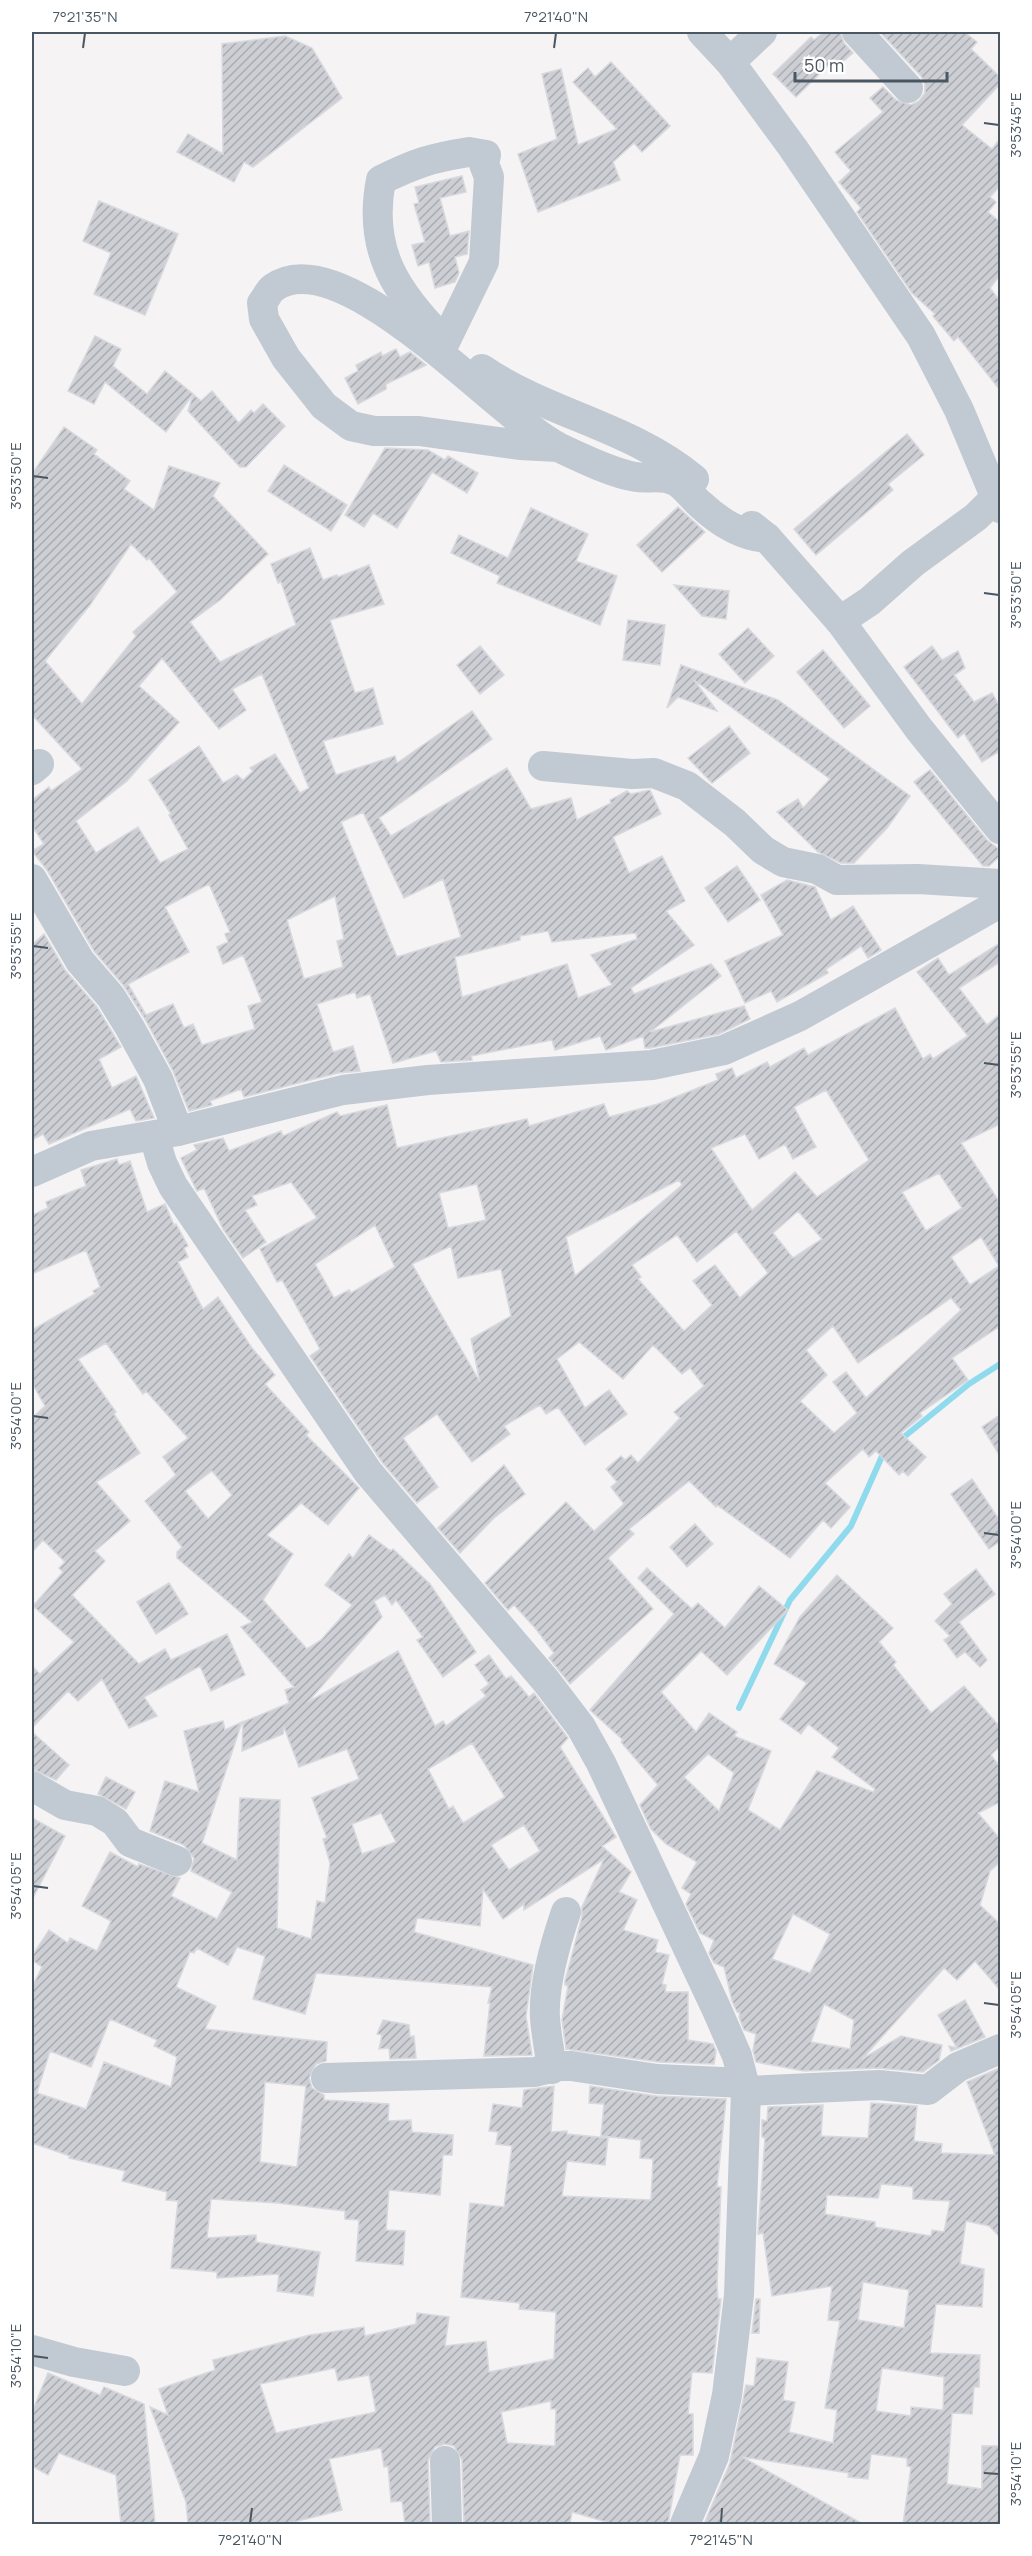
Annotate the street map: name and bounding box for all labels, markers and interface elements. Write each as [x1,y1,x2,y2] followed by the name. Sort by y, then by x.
[53,6,118,27] text: 7°21'35"N
[524,6,588,27] text: 7°21'40"N
[795,45,946,83] scale bar
[804,53,844,77] text: 50 m
[1005,92,1026,158] text: 3°53'45"E
[5,442,26,510] text: 3°53'50"E
[1005,561,1026,629] text: 3°53'50"E
[5,913,26,979] text: 3°53'55"E
[1005,1032,1026,1098] text: 3°53'55"E
[5,1382,26,1450] text: 3°54'00"E
[1005,1501,1026,1569] text: 3°54'00"E
[5,1852,26,1920] text: 3°54'05"E
[1005,1971,1026,2039] text: 3°54'05"E
[5,2324,26,2388] text: 3°54'10"E
[1005,2442,1026,2506] text: 3°54'10"E
[218,2529,282,2550] text: 7°21'40"N
[689,2529,753,2550] text: 7°21'45"N

